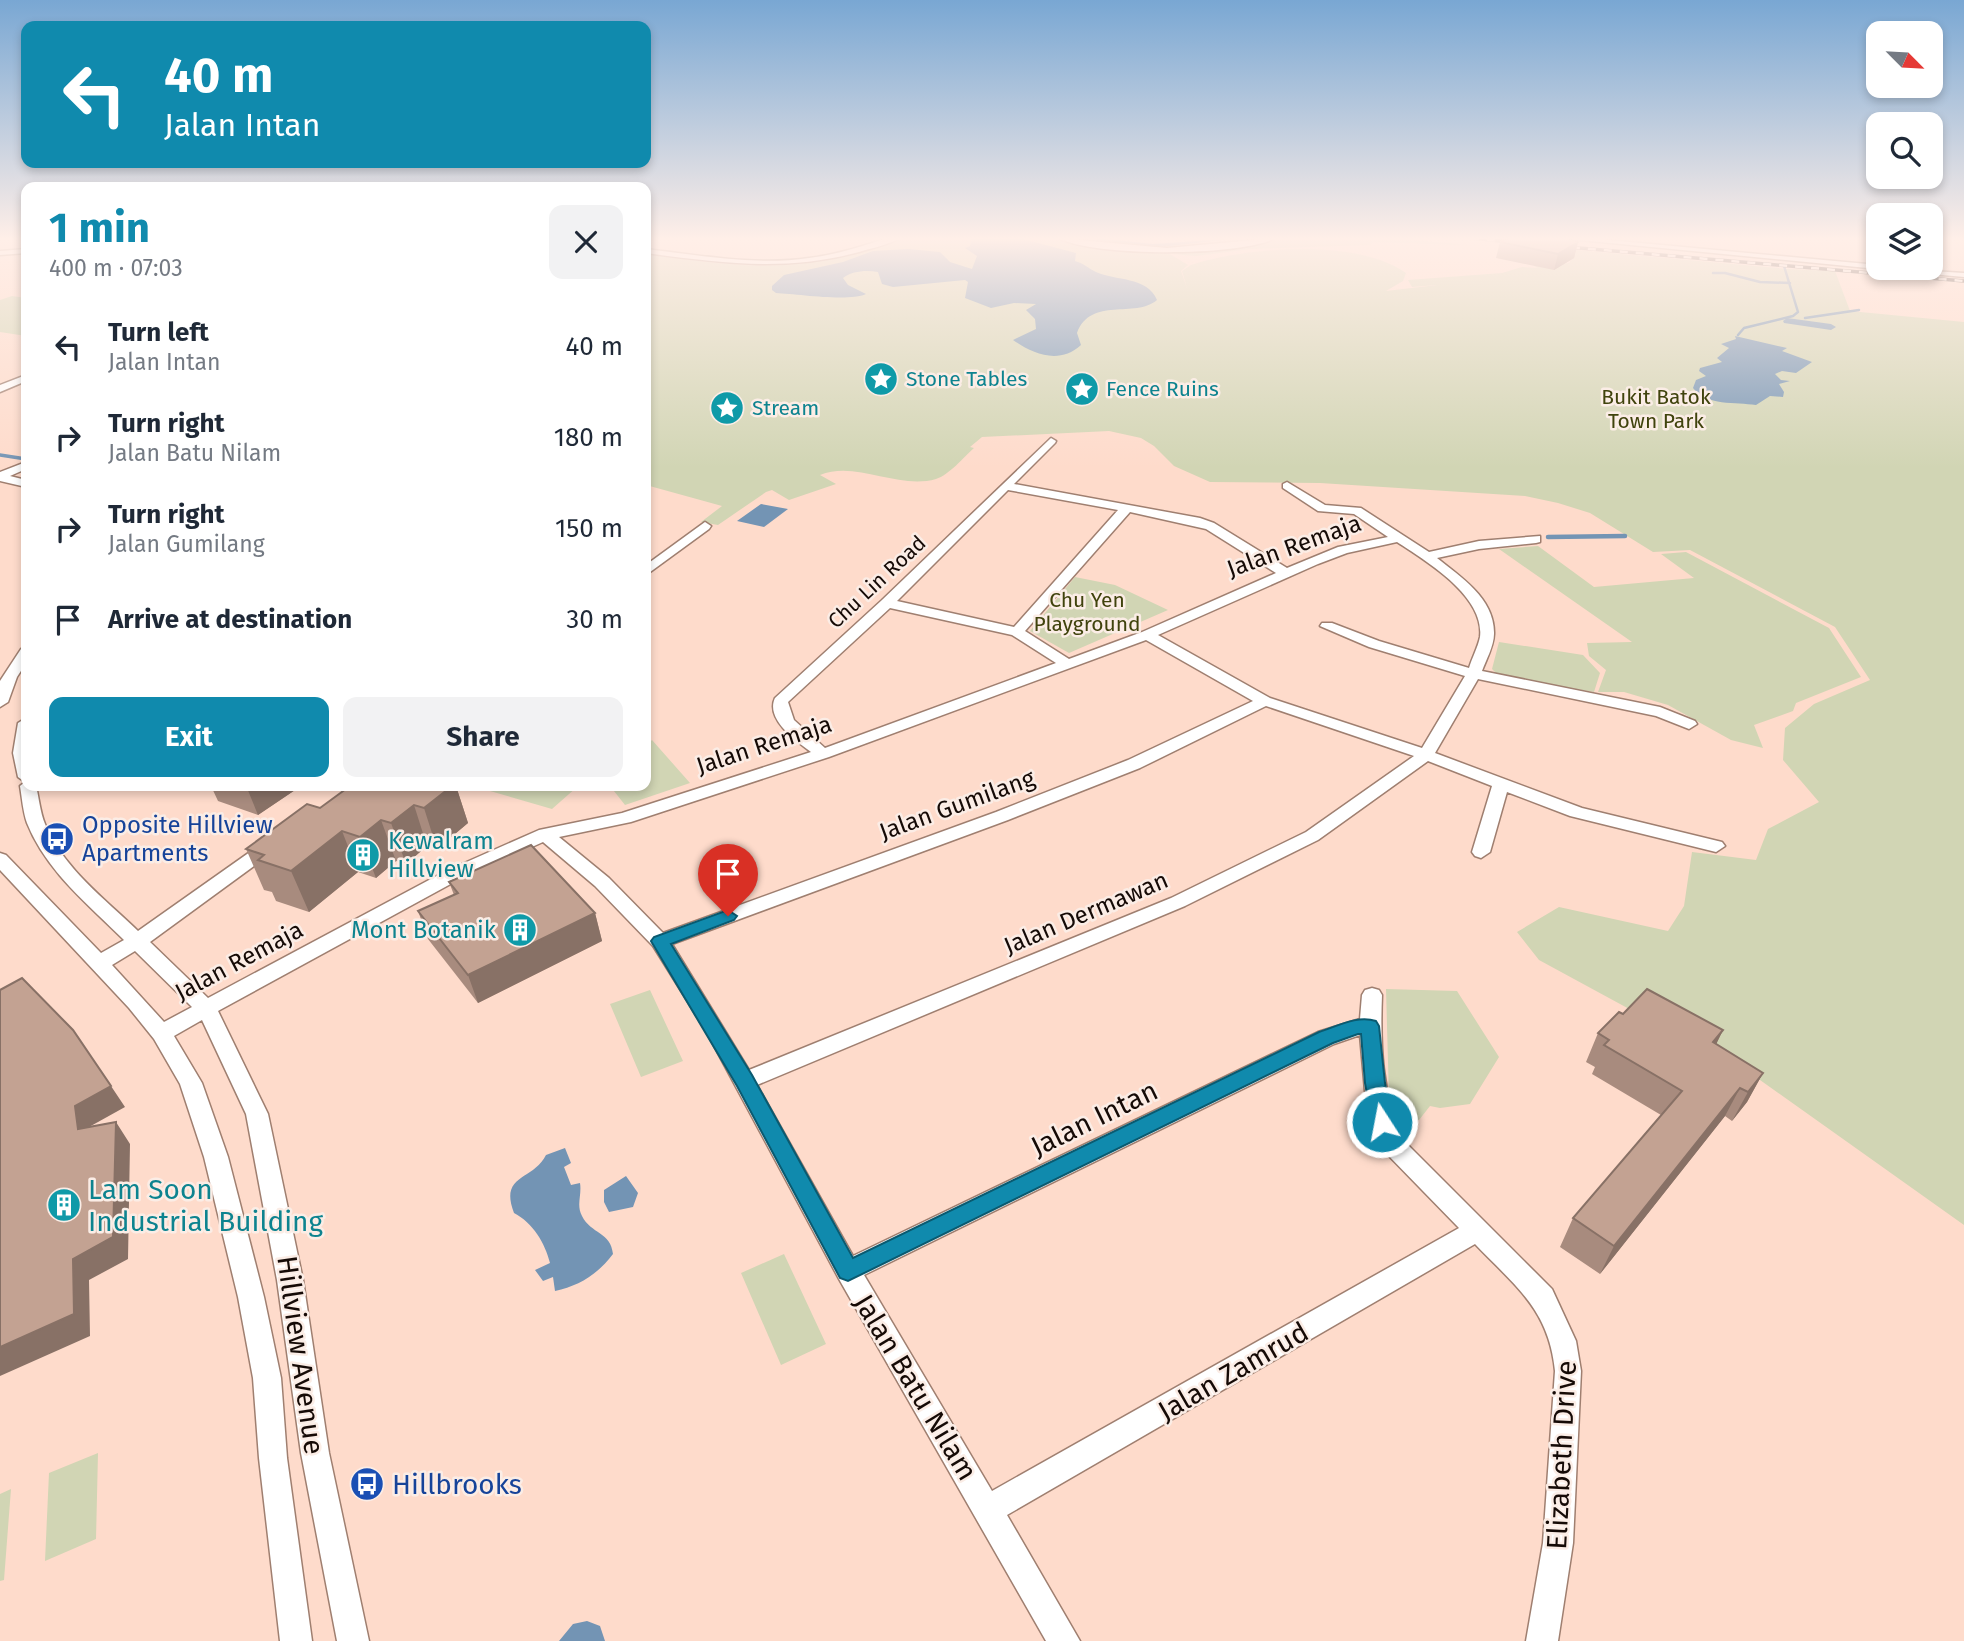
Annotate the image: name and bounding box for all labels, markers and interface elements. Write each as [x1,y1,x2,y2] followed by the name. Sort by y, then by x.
[1866,21,1942,98] north arrow
[1866,21,1943,280] map controls
[164,46,273,105] text: 40 m
[49,49,140,140] icon: left
[164,106,320,144] text: Jalan Intan
[1866,112,1943,189] button: search
[49,203,150,253] text: 1 min
[1866,203,1943,280] button: layers
[549,205,623,279] button: close
[49,254,183,282] text: 400 m · 07:03
[108,317,209,348] text: Turn left
[49,328,87,366] icon: left
[565,331,623,362] text: 40 m
[108,348,220,376] text: Jalan Intan
[862,360,900,398] place icon: Stone Tables
[906,366,1027,392] place label: Stone Tables
[1063,370,1101,408] place icon: Fence Ruins
[1106,376,1219,402] place label: Fence Ruins
[1601,384,1711,434] park label: Bukit Batok Town Park
[708,389,746,427] place icon: Stream
[752,395,819,421] place label: Stream
[108,408,225,439] text: Turn right
[49,419,87,457] icon: right
[554,422,623,453] text: 180 m
[108,439,281,467] text: Jalan Batu Nilam
[108,499,225,530] text: Turn right
[1223,509,1365,583] street label: Jalan Remaja
[49,510,87,548] icon: right
[555,513,623,544] text: 150 m
[108,530,265,558] text: Jalan Gumilang
[823,530,931,634] street label: Chu Lin Road
[1033,587,1141,637] park label: Chu Yen Playground
[49,601,87,639] icon: arrive
[108,604,352,635] text: Arrive at destination
[566,604,623,635] text: 30 m
[49,697,329,777] button: Exit
[343,697,623,777] button: Share
[693,710,835,780] street label: Jalan Remaja
[875,764,1039,846] street label: Jalan Gumilang
[82,811,273,867] place label: Opposite Hillview Apartments
[38,820,76,858] bus stop icon: Opposite Hillview Apartments
[388,827,494,883] place label: Kewalram Hillview
[344,836,382,874] building icon: Kewalram Hillview
[698,844,758,916] pin
[709,855,747,893] icon: arrive
[1000,866,1172,960] street label: Jalan Dermawan
[501,911,539,949] building icon: Mont Botanik
[170,916,308,1006] street label: Jalan Remaja
[351,916,497,944] place label: Mont Botanik
[1025,1074,1163,1163] street label: Jalan Intan
[1345,1085,1419,1159] position arrow
[88,1173,324,1238] place label: Lam Soon Industrial Building
[45,1186,83,1224] building icon: Lam Soon Industrial Building
[270,1254,331,1457] street label: Hillview Avenue
[847,1288,984,1486] street label: Jalan Batu Nilam
[1152,1315,1314,1428] street label: Jalan Zamrud
[1540,1360,1583,1550] street label: Elizabeth Drive
[348,1465,386,1503] bus stop icon: Hillbrooks
[392,1468,522,1501] place label: Hillbrooks

